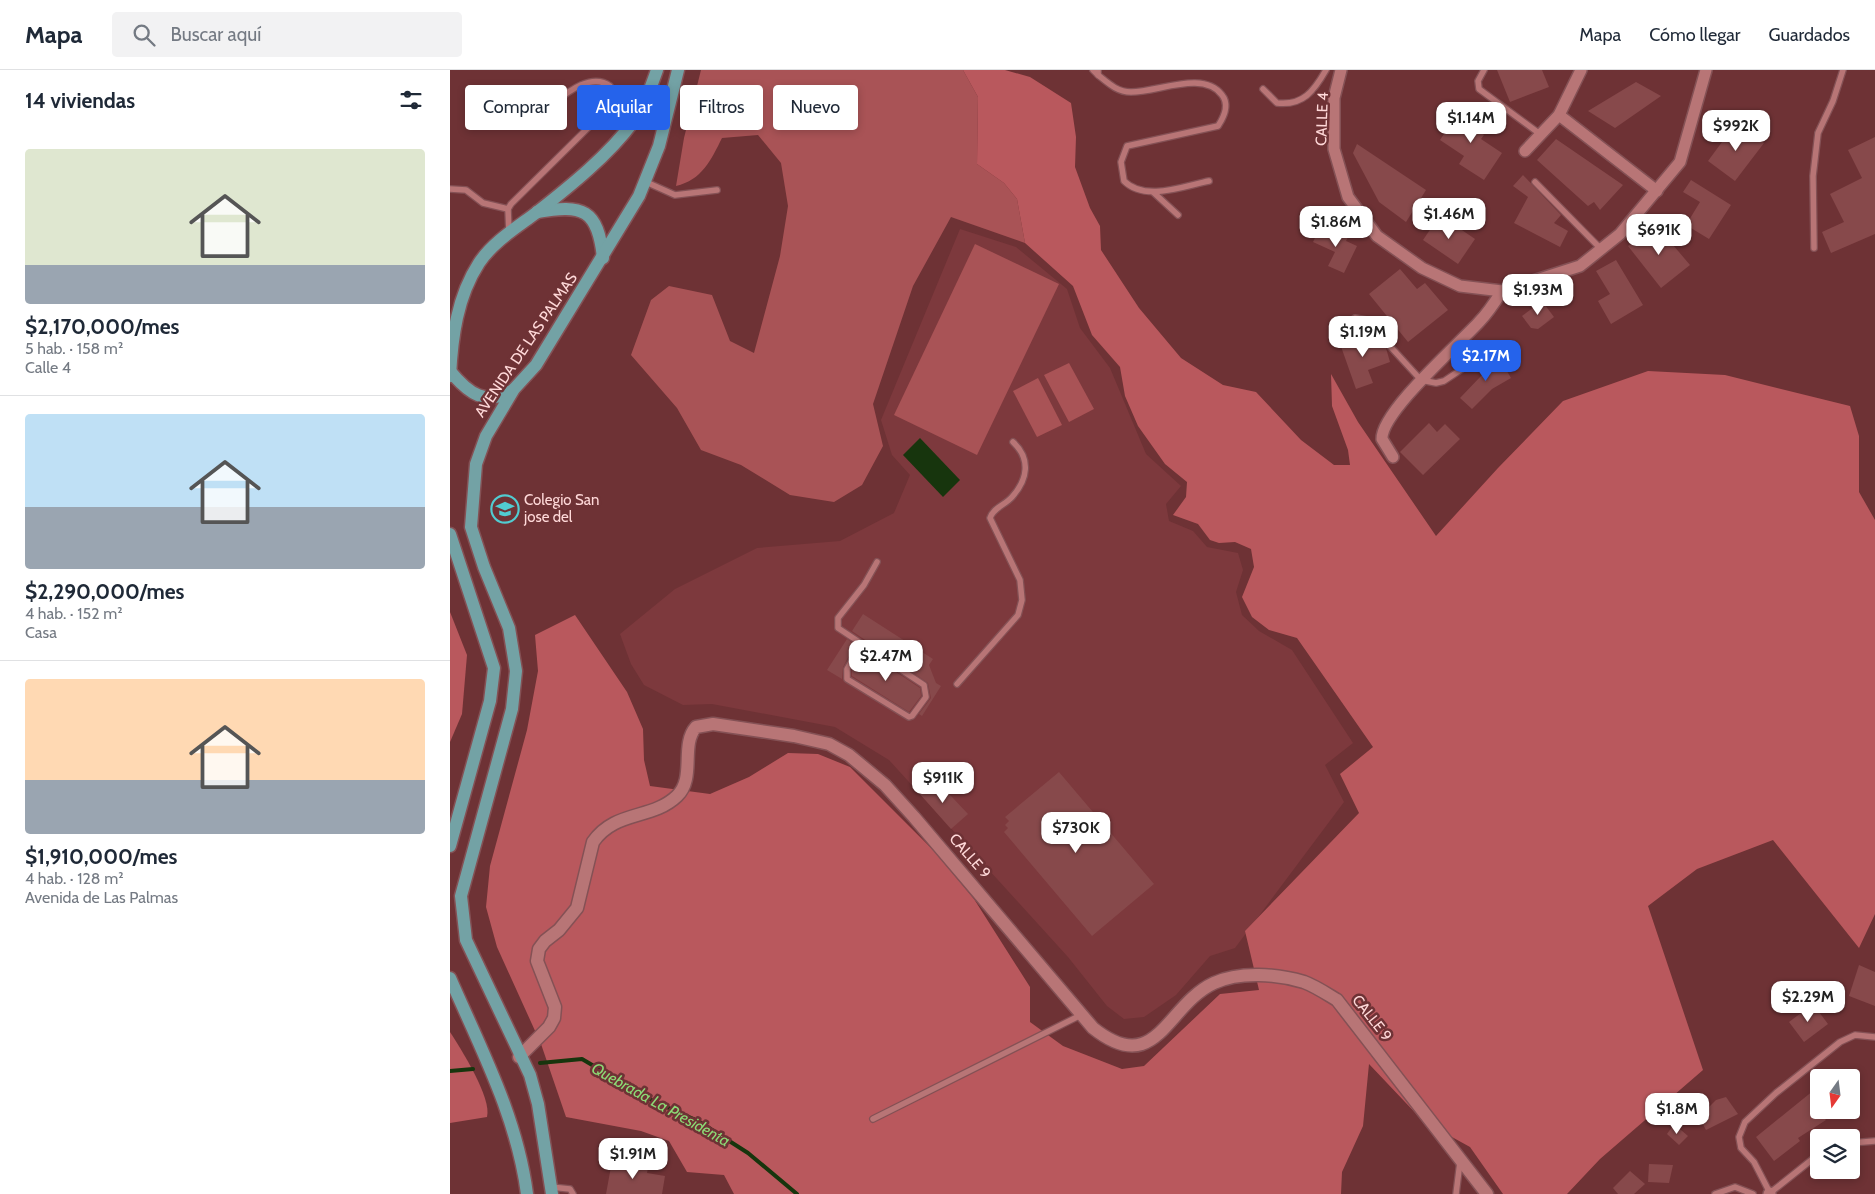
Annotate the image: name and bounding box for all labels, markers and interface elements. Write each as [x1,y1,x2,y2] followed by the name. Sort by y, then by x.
[112,12,462,57] search box
[25,20,82,49] text: Mapa
[130,21,158,49] icon: search
[170,23,261,46] text: Buscar aquí
[1579,24,1621,46] text: Mapa
[1649,24,1741,46] text: Cómo llegar
[1769,24,1850,46] text: Guardados
[465,85,567,130] chip: Comprar
[577,85,670,130] chip: Alquilar
[680,85,763,130] chip: Filtros
[773,85,858,130] chip: Nuevo
[397,86,425,114] icon: filters
[25,88,135,113] text: 14 viviendas
[1312,91,1332,146] street label: CALLE 4
[1430,102,1512,144] pin: $1.14M
[1447,108,1495,127] text: $1.14M
[1701,109,1771,152] pin: $992K
[1713,116,1759,135] text: $992K
[180,181,270,271] icon: home
[1408,198,1490,240] pin: $1.46M
[1424,204,1475,223] text: $1.46M
[1295,206,1377,248] pin: $1.86M
[1311,212,1361,231] text: $1.86M
[1624,214,1694,256] pin: $691K
[1637,220,1681,239] text: $691K
[471,269,581,421] street label: AVENIDA DE LAS PALMAS
[1497,274,1579,316] pin: $1.93M
[1513,280,1563,299] text: $1.93M
[25,314,179,339] text: $2,170,000/mes
[1322,316,1404,358] pin: $1.19M
[1340,322,1386,341] text: $1.19M
[25,339,123,358] text: 5 hab. · 158 m²
[1445,340,1527,382] pin: $2.17M
[1462,346,1510,365] text: $2.17M
[25,358,71,377] text: Calle 4
[180,447,270,537] icon: home
[523,491,599,526] place label: Colegio San jose del
[490,494,520,524] school or university icon: Colegio San jose del
[25,579,185,604] text: $2,290,000/mes
[25,604,122,623] text: 4 hab. · 152 m²
[25,623,57,642] text: Casa
[845,640,927,682] pin: $2.47M
[860,646,912,665] text: $2.47M
[180,712,270,802] icon: home
[908,762,978,804] pin: $911K
[923,768,963,787] text: $911K
[1041,812,1111,854] pin: $730K
[1052,818,1100,837] text: $730K
[946,830,994,882] street label: CALLE 9
[25,844,177,869] text: $1,910,000/mes
[25,869,124,888] text: 4 hab. · 128 m²
[25,888,178,907] text: Avenida de Las Palmas
[1767,980,1849,1023] pin: $2.29M
[1782,987,1834,1006] text: $2.29M
[1348,991,1396,1045] street label: CALLE 9
[588,1058,733,1150] water label: Quebrada La Presidenta
[1810,1069,1860,1119] north arrow
[1810,1069,1860,1179] map controls
[1642,1092,1712,1135] pin: $1.8M
[1656,1099,1698,1118] text: $1.8M
[1810,1129,1860,1179] button: layers
[592,1138,674,1180] pin: $1.91M
[610,1144,656,1163] text: $1.91M

